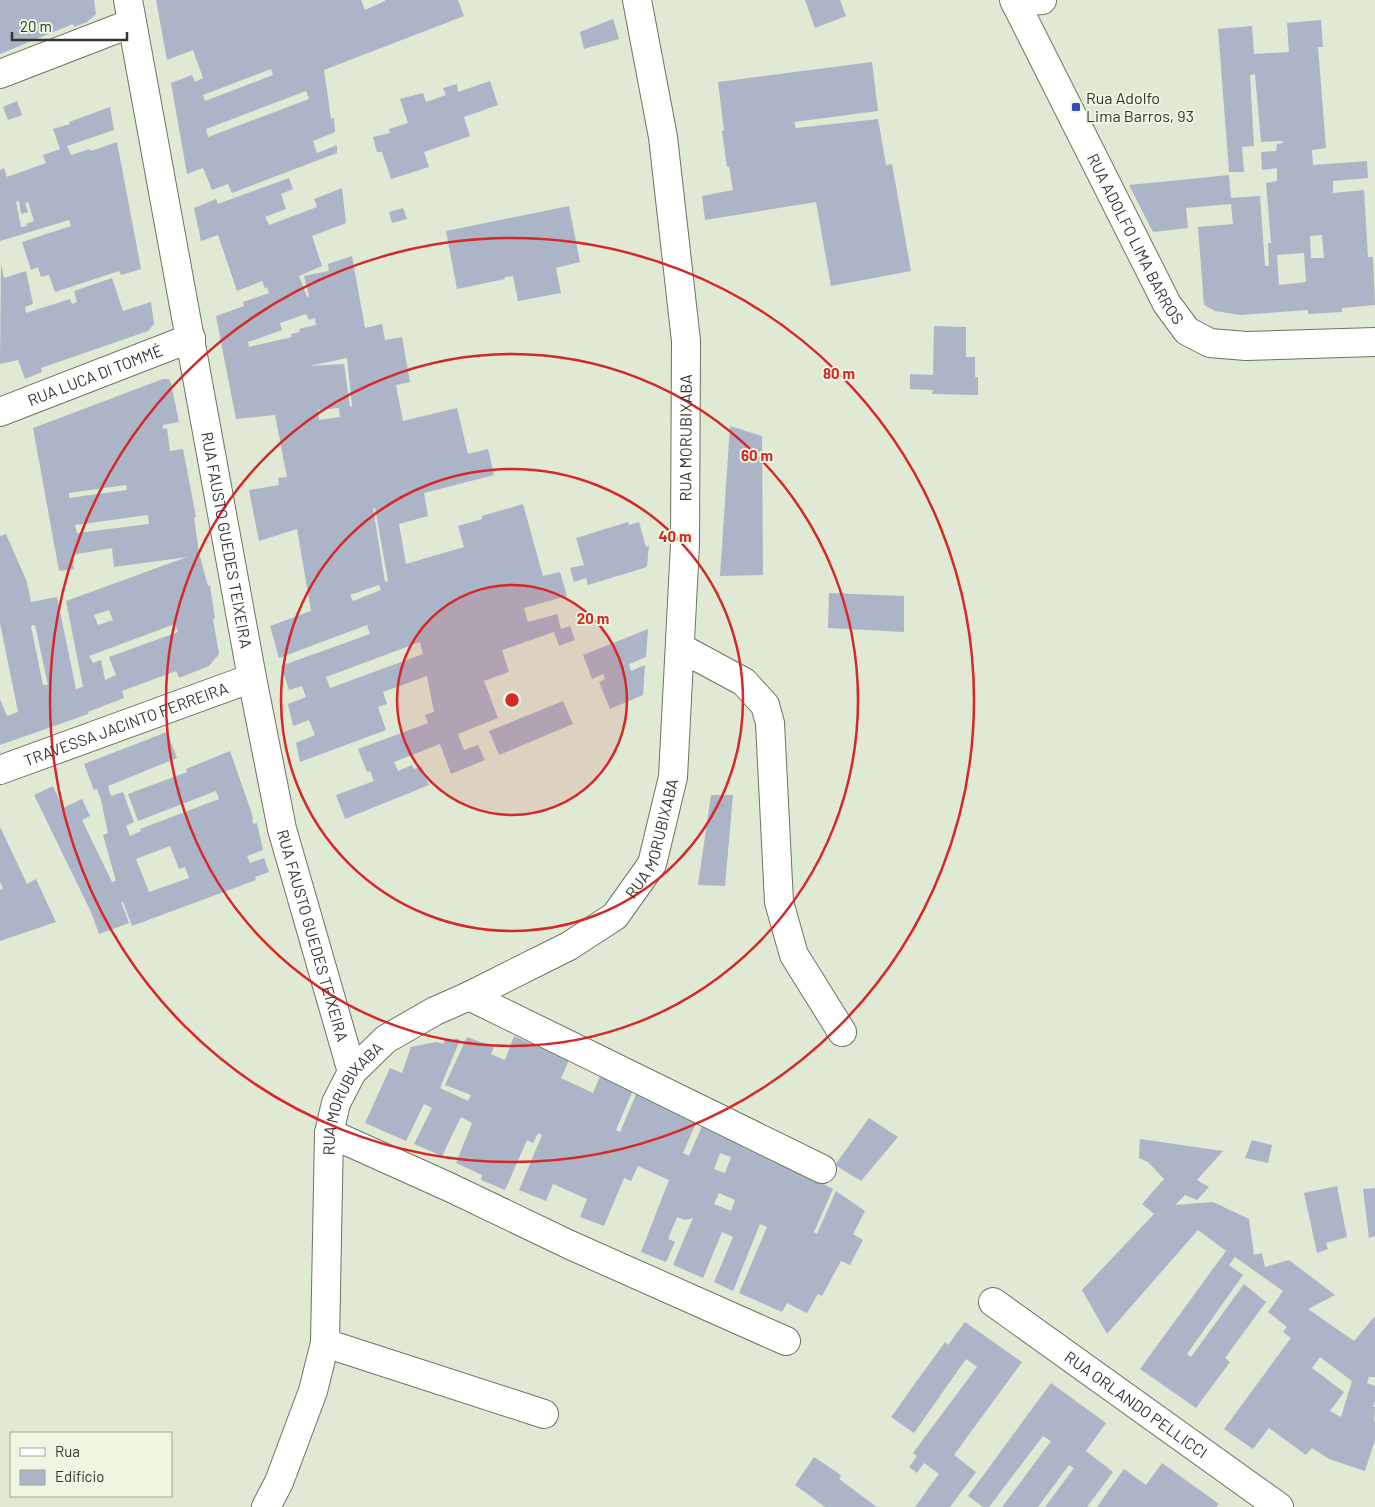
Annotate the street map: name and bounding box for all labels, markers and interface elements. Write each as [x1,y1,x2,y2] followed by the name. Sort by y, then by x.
[12,10,128,42] scale bar
[20,17,52,35] text: 20 m
[1086,88,1194,125] place label: Rua Adolfo Lima Barros, 93
[1070,101,1082,113] marker: Rua Adolfo Lima Barros, 93
[1084,150,1188,327] street label: RUA ADOLFO LIMA BARROS
[25,340,165,409] street label: RUA LUCA DI TOMMÉ
[823,364,855,382] text: 80 m
[675,374,695,502] street label: RUA MORUBIXABA
[198,430,256,650] street label: RUA FAUSTO GUEDES TEIXEIRA
[741,446,773,464] text: 60 m
[658,527,692,545] text: 40 m
[577,609,609,627] text: 20 m
[21,677,231,770] street label: TRAVESSA JACINTO FERREIRA
[503,691,521,709] centre of rings
[621,776,681,902] street label: RUA MORUBIXABA
[274,827,353,1044] street label: RUA FAUSTO GUEDES TEIXEIRA
[319,1037,387,1156] street label: RUA MORUBIXABA
[1061,1347,1211,1462] street label: RUA ORLANDO PELLICCI
[10,1432,172,1497] legend
[55,1442,80,1460] text: Rua
[55,1467,104,1485] text: Edifício

